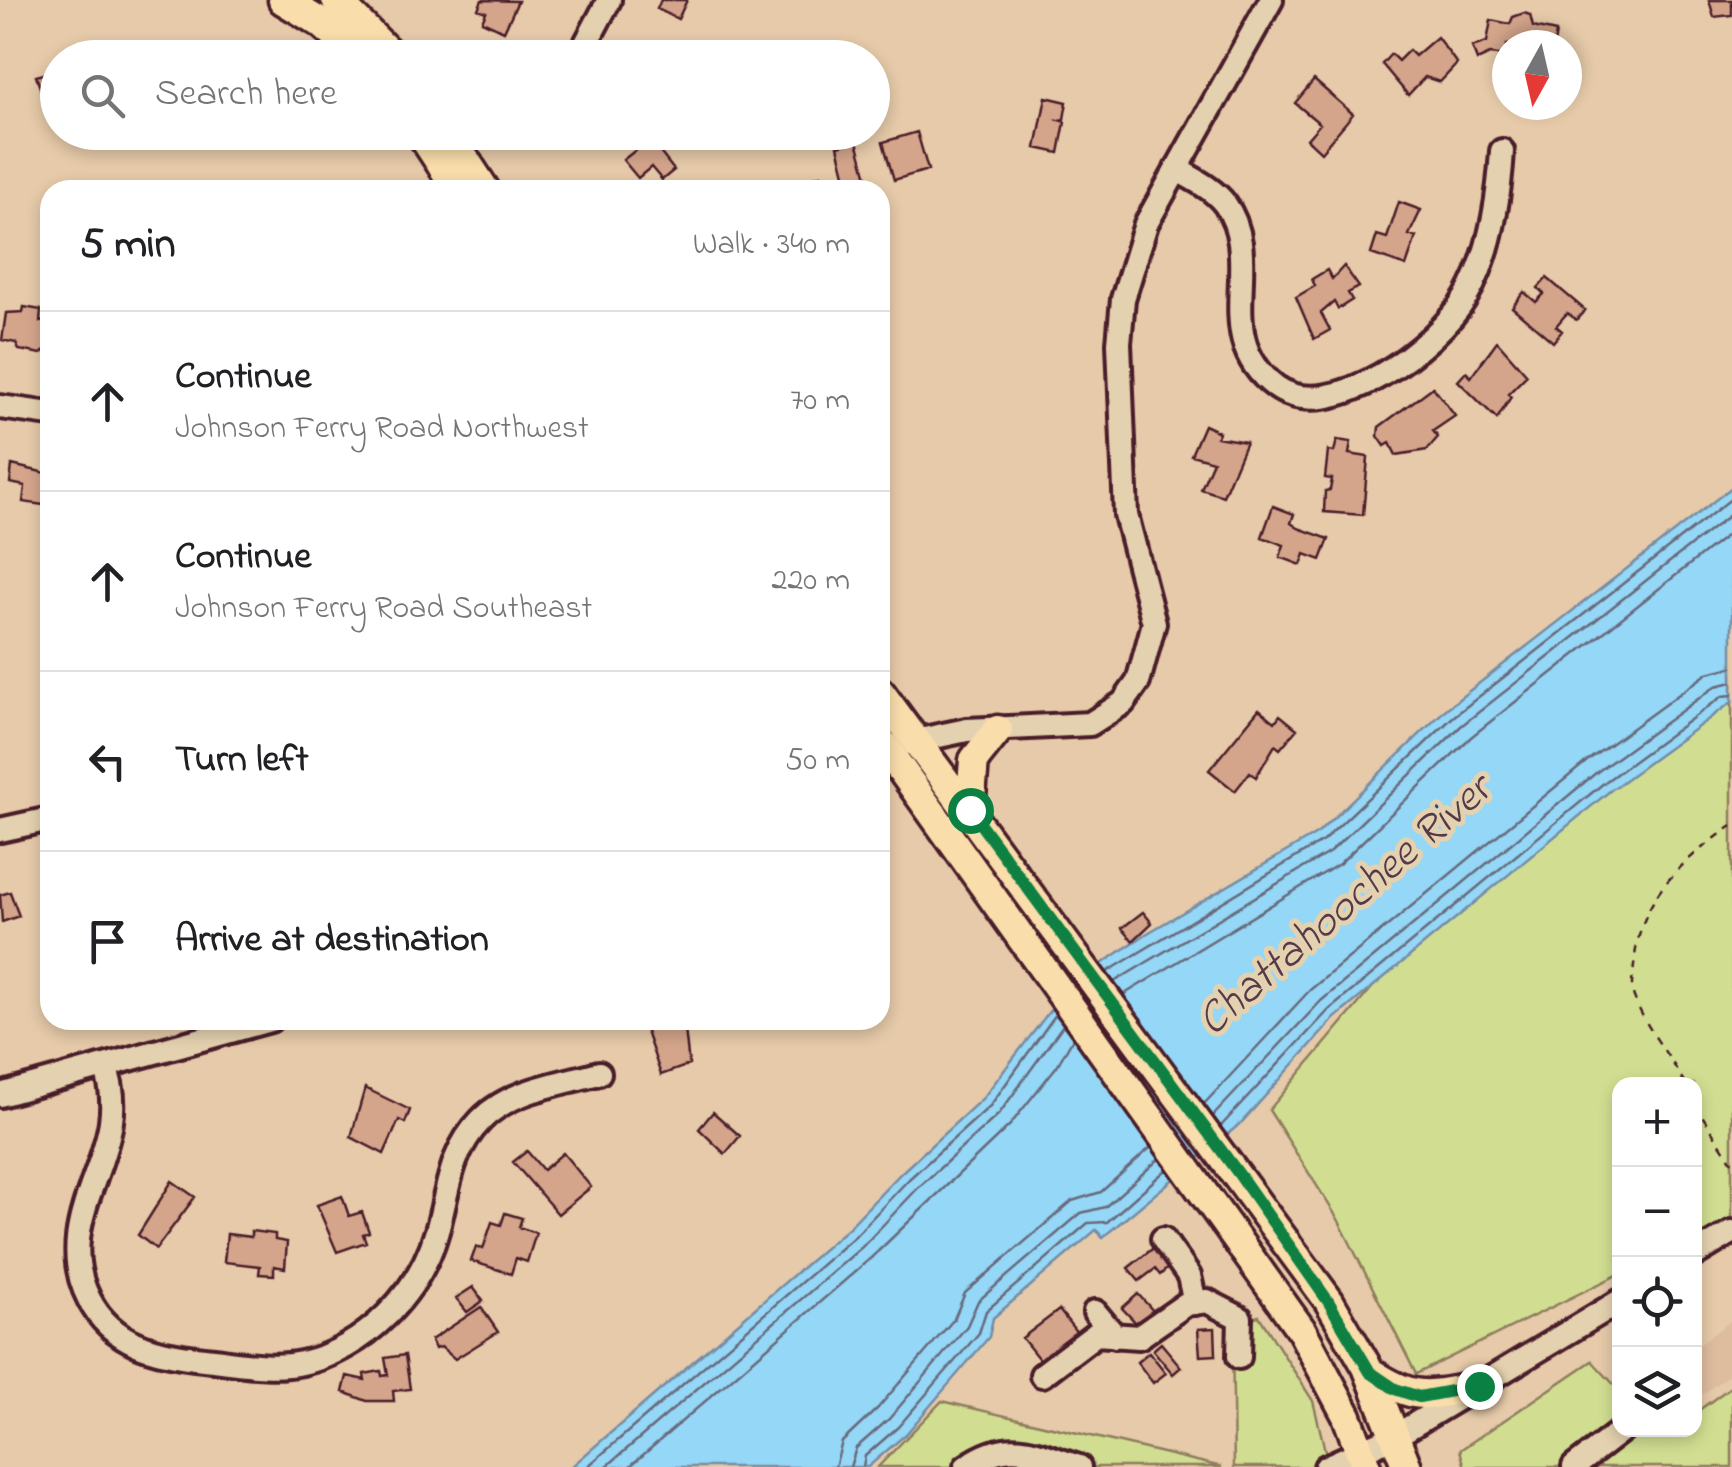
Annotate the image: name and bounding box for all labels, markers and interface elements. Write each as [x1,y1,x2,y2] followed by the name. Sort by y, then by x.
[1492,30,1582,120] north arrow
[40,40,890,150] search box
[155,67,337,123] text: Search here
[75,68,130,123] icon: search
[80,215,175,276] text: 5 min
[693,222,850,269] text: Walk · 340 m
[175,350,311,406] text: Continue
[80,374,135,429] icon: ahead
[790,378,850,425] text: 70 m
[175,406,589,453] text: Johnson Ferry Road Northwest
[175,530,311,586] text: Continue
[80,554,135,609] icon: ahead
[772,558,850,605] text: 220 m
[175,586,592,633] text: Johnson Ferry Road Southeast
[175,733,308,789] text: Turn left
[80,734,135,789] icon: left
[785,738,850,785] text: 50 m
[1183,757,1511,1054] water label: Chattahoochee River
[948,788,994,834] route start
[175,913,489,969] text: Arrive at destination
[80,914,135,969] icon: arrive
[1612,1077,1702,1437] map controls
[1612,1077,1702,1167] button: +
[1612,1167,1702,1257] button: −
[1612,1257,1702,1347] button: locate
[1612,1347,1702,1437] button: layers
[1457,1364,1503,1410] route end

